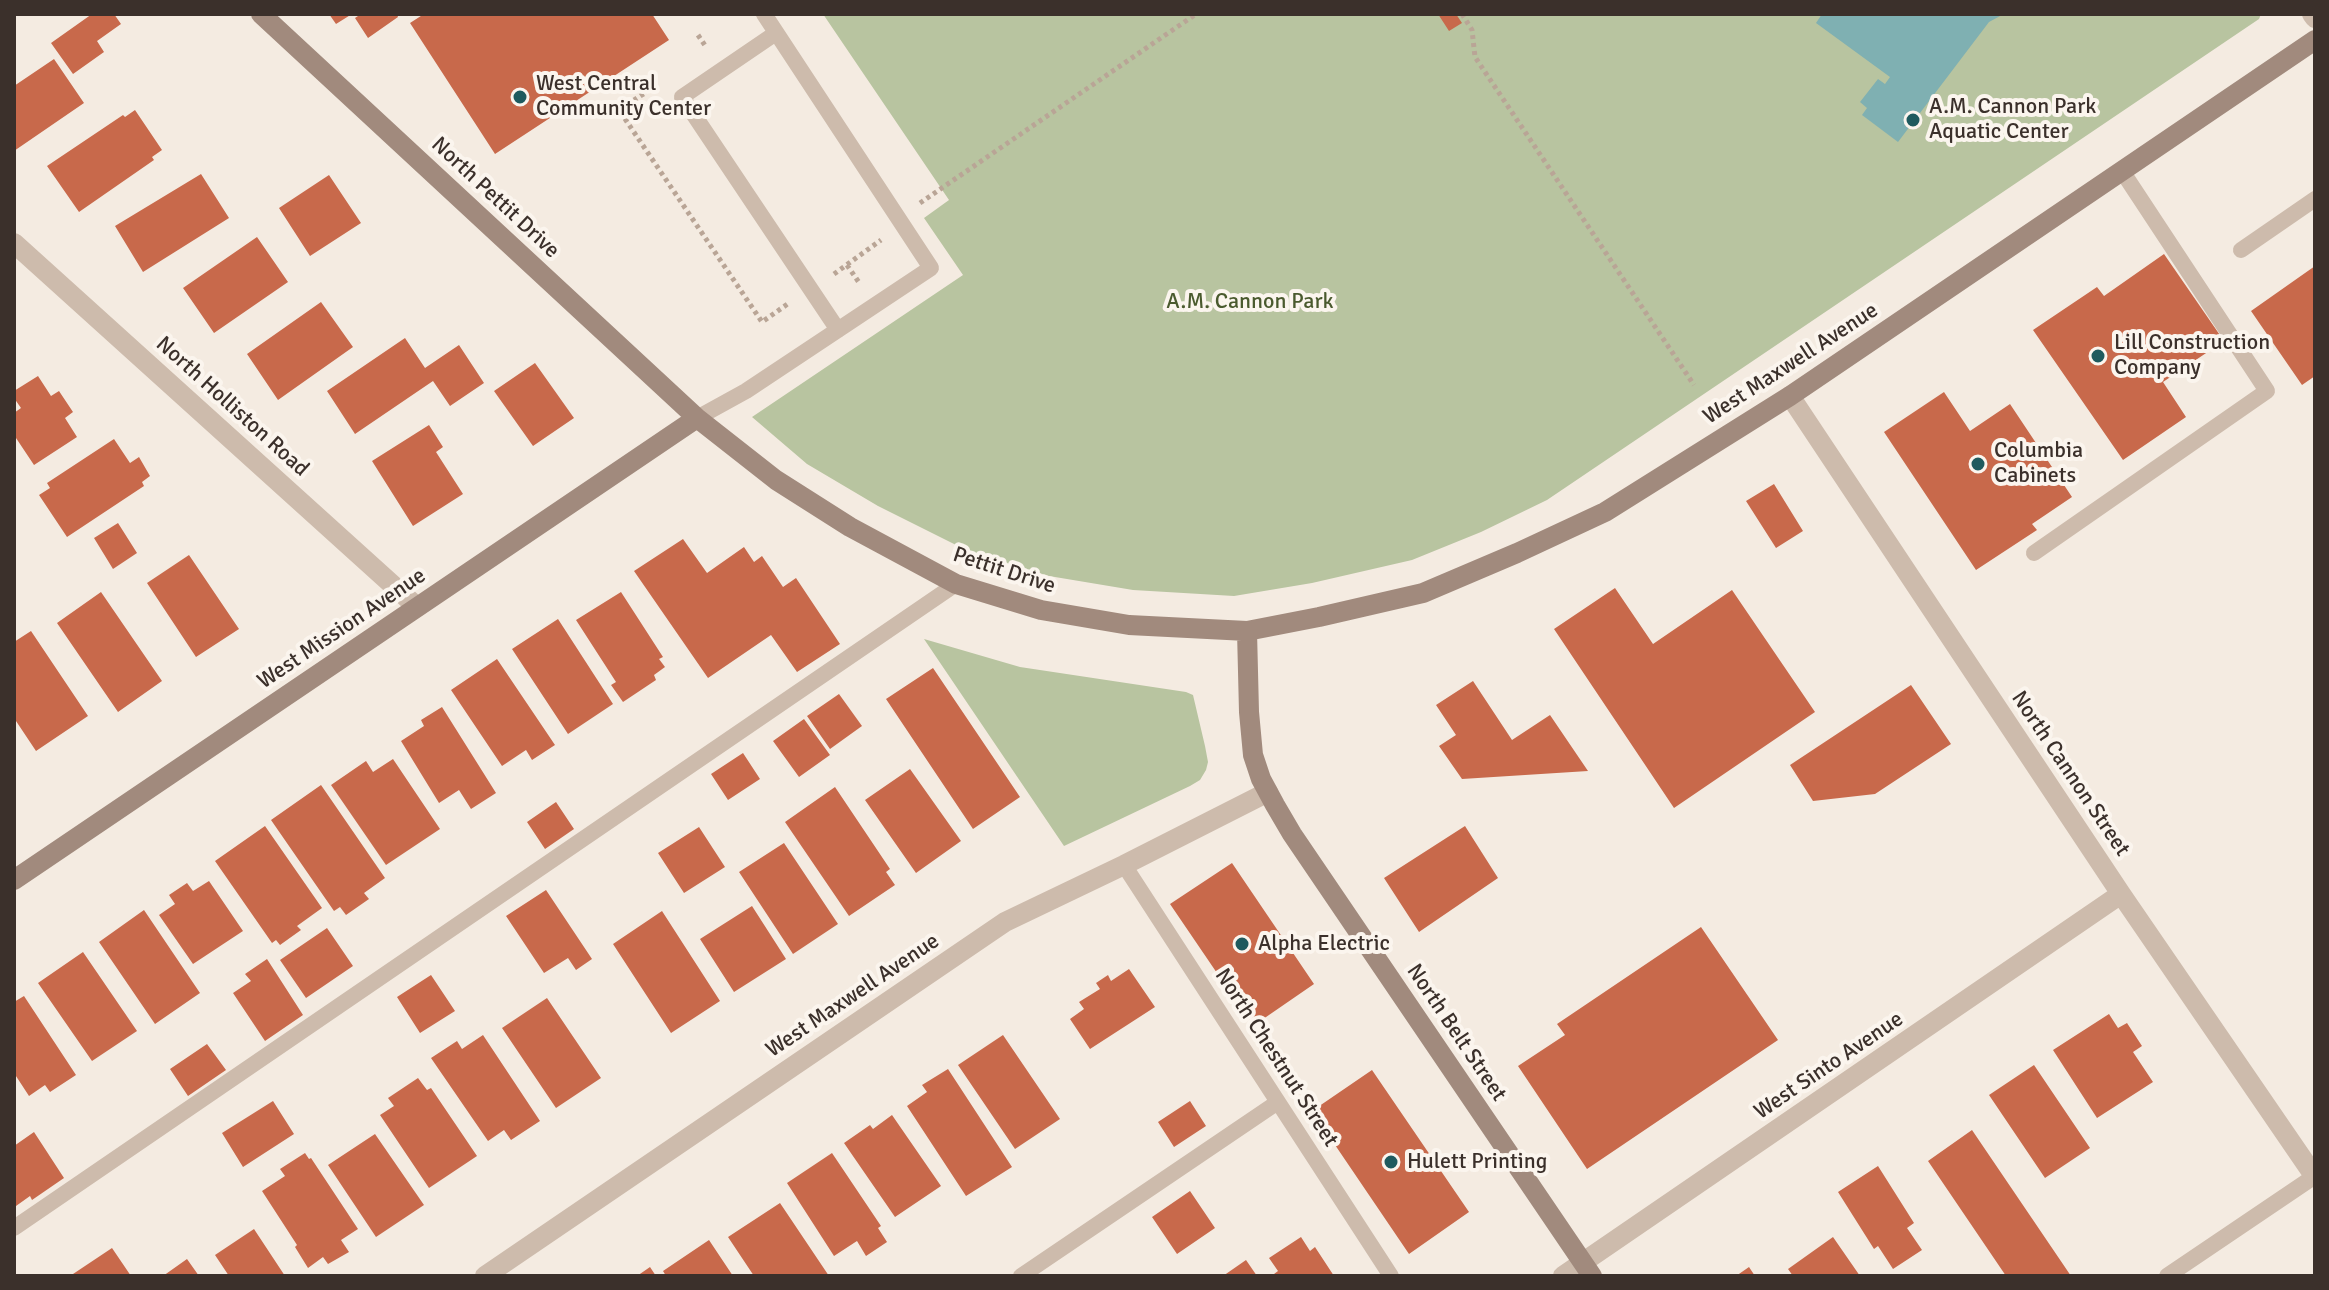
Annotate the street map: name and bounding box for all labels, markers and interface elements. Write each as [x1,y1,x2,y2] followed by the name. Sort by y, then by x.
[536,71,711,122] place label: West Central Community Center
[511,88,529,106] marker: West Central Community Center
[1929,94,2096,146] place label: A.M. Cannon Park Aquatic Center
[1904,111,1922,129] marker: A.M. Cannon Park Aquatic Center
[425,132,565,264] street label: North Pettit Drive
[1166,289,1334,315] park label: A.M. Cannon Park
[1699,298,1883,430] street label: West Maxwell Avenue
[2114,330,2270,382] place label: Lill Construction Company
[150,331,314,483] street label: North Holliston Road
[2089,347,2107,365] marker: Lill Construction Company
[1994,438,2083,490] place label: Columbia Cabinets
[1969,455,1987,473] marker: Columbia Cabinets
[949,542,1059,600] street label: Pettit Drive
[253,563,431,695] street label: West Mission Avenue
[2005,686,2135,862] street label: North Cannon Street
[761,928,945,1064] street label: West Maxwell Avenue
[1258,931,1390,957] place label: Alpha Electric
[1233,935,1251,953] marker: Alpha Electric
[1400,959,1512,1107] street label: North Belt Street
[1209,964,1343,1152] street label: North Chestnut Street
[1750,1006,1908,1126] street label: West Sinto Avenue
[1407,1149,1547,1175] place label: Hulett Printing
[1382,1153,1400,1171] marker: Hulett Printing

